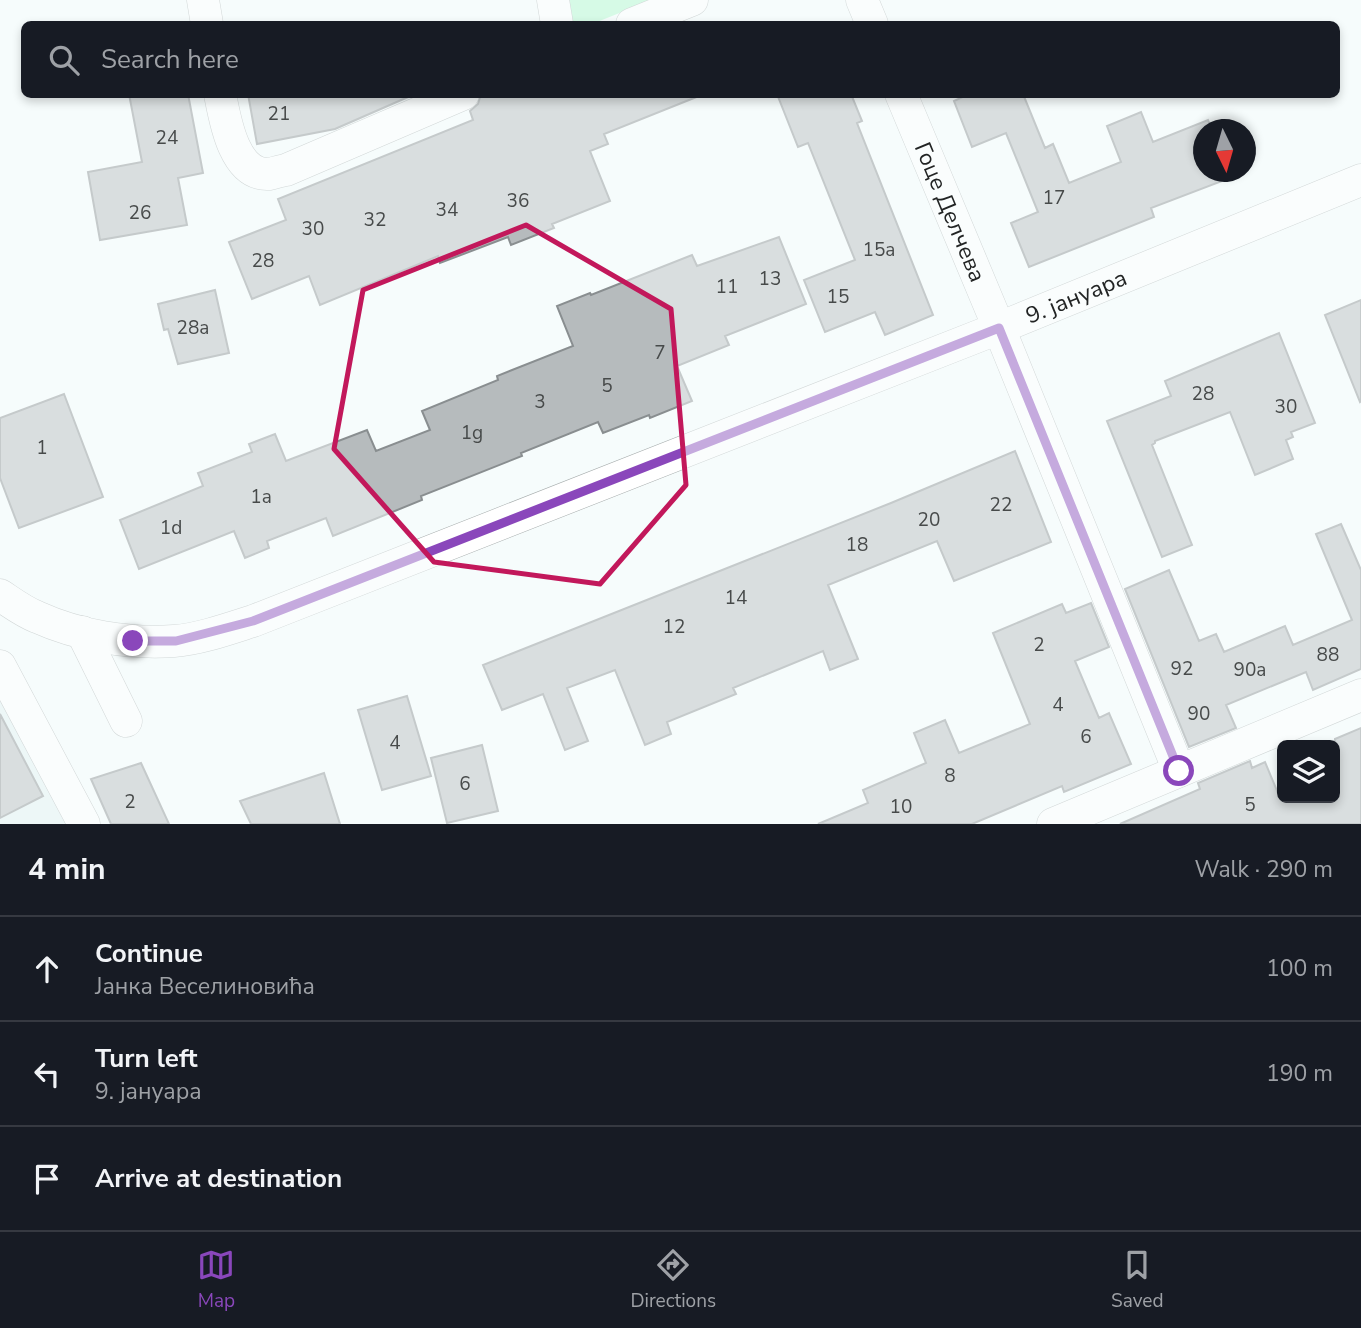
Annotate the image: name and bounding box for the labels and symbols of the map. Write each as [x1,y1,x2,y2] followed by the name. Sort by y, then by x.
[268,101,290,127] house number: 21
[1193,119,1256,182] north arrow
[156,125,178,151] house number: 24
[907,138,993,287] street label: Гоце Делчева
[1043,185,1065,211] house number: 17
[507,188,529,214] house number: 36
[436,197,458,223] house number: 34
[129,200,151,226] house number: 26
[364,207,386,233] house number: 32
[302,216,324,242] house number: 30
[863,237,895,263] house number: 15a
[252,248,274,274] house number: 28
[1021,262,1131,331] street label: 9. јануара
[759,266,781,292] house number: 13
[716,274,738,300] house number: 11
[827,284,849,310] house number: 15
[177,315,209,341] house number: 28a
[654,340,666,366] house number: 7
[601,373,613,399] house number: 5
[1192,381,1214,407] house number: 28
[534,389,546,415] house number: 3
[1275,394,1297,420] house number: 30
[461,420,483,446] house number: 1g
[36,435,48,461] house number: 1
[250,484,272,510] house number: 1a
[990,492,1012,518] house number: 22
[918,507,940,533] house number: 20
[160,515,182,541] house number: 1d
[846,532,868,558] house number: 18
[725,585,747,611] house number: 14
[663,614,685,640] house number: 12
[117,625,148,656] route end
[1033,632,1045,658] house number: 2
[1317,642,1339,668] house number: 88
[1171,656,1193,682] house number: 92
[1234,657,1266,683] house number: 90a
[1052,692,1064,718] house number: 4
[1188,701,1210,727] house number: 90
[1080,724,1092,750] house number: 6
[389,730,401,756] house number: 4
[1163,755,1194,786] route start
[944,763,956,789] house number: 8
[459,771,471,797] house number: 6
[124,789,136,815] house number: 2
[1244,792,1256,818] house number: 5
[890,794,912,820] house number: 10

